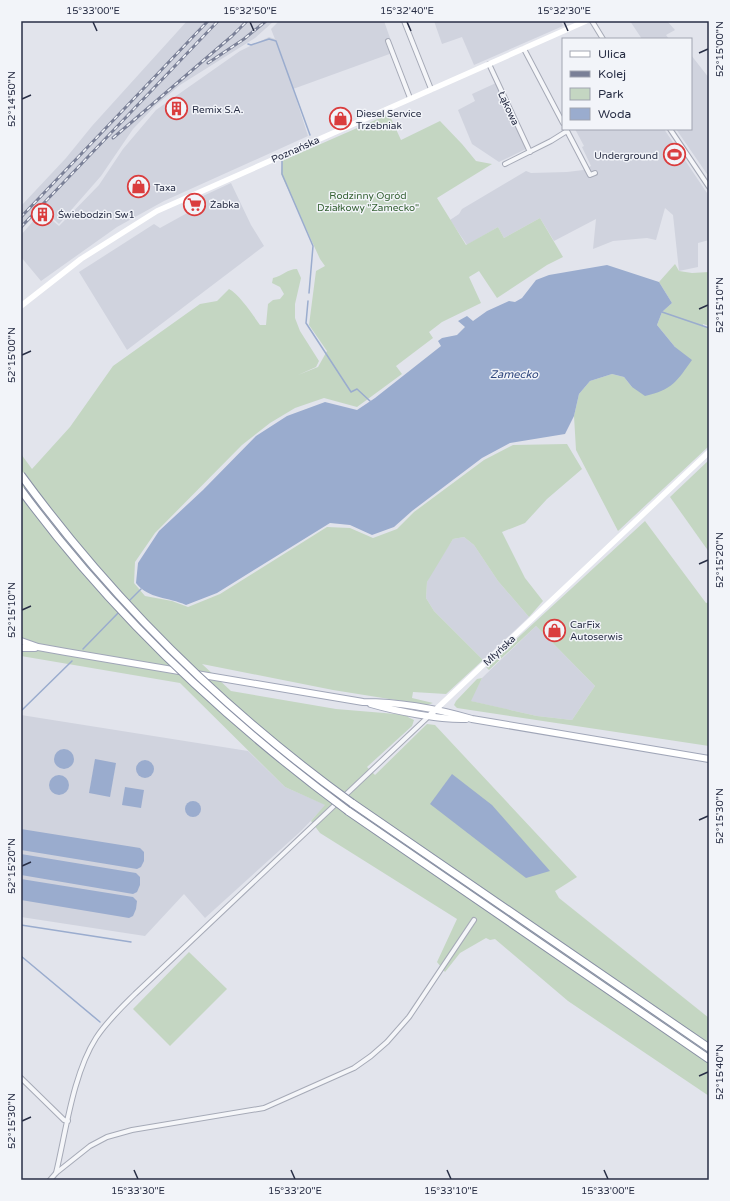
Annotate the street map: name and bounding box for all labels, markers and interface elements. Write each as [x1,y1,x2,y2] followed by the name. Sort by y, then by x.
[66,5,120,17] text: 15°33'00"E
[223,5,277,17] text: 15°32'50"E
[380,5,434,17] text: 15°32'40"E
[537,5,591,17] text: 15°32'30"E
[714,21,726,77] text: 52°15'00"N
[562,38,692,130] legend
[598,47,626,61] text: Ulica
[598,67,626,81] text: Kolej
[6,71,18,127] text: 52°14'50"N
[598,87,624,101] text: Park
[495,89,521,127] street label: Łąkowa
[163,96,189,122] building icon: Remix S.A.
[192,104,243,116] place label: Remix S.A.
[327,106,353,132] shop icon: Diesel Service Trzebniak
[598,107,631,121] text: Woda
[356,108,422,132] place label: Diesel Service Trzebniak
[270,134,321,166] street label: Poznańska
[661,142,687,168] sports icon: Underground
[594,150,658,162] place label: Underground
[126,174,152,200] shop icon: Taxa
[154,182,176,194] place label: Taxa
[317,190,419,214] park label: Rodzinny Ogród Działkowy "Zamecko"
[182,191,208,217] supermarket icon: Żabka
[210,199,239,211] place label: Żabka
[30,201,56,227] building icon: Świebodzin Sw1
[58,209,135,221] place label: Świebodzin Sw1
[714,277,726,333] text: 52°15'10"N
[6,327,18,383] text: 52°15'00"N
[490,368,539,381] water label: Zamecko
[714,532,726,588] text: 52°15'20"N
[6,582,18,638] text: 52°15'10"N
[541,617,567,643] shop icon: CarFix Autoserwis
[570,619,623,643] place label: CarFix Autoserwis
[481,633,518,669] street label: Młyńska
[714,788,726,844] text: 52°15'30"N
[6,838,18,894] text: 52°15'20"N
[714,1044,726,1100] text: 52°15'40"N
[6,1093,18,1149] text: 52°15'30"N
[111,1185,165,1197] text: 15°33'30"E
[268,1185,322,1197] text: 15°33'20"E
[424,1185,478,1197] text: 15°33'10"E
[581,1185,635,1197] text: 15°33'00"E

